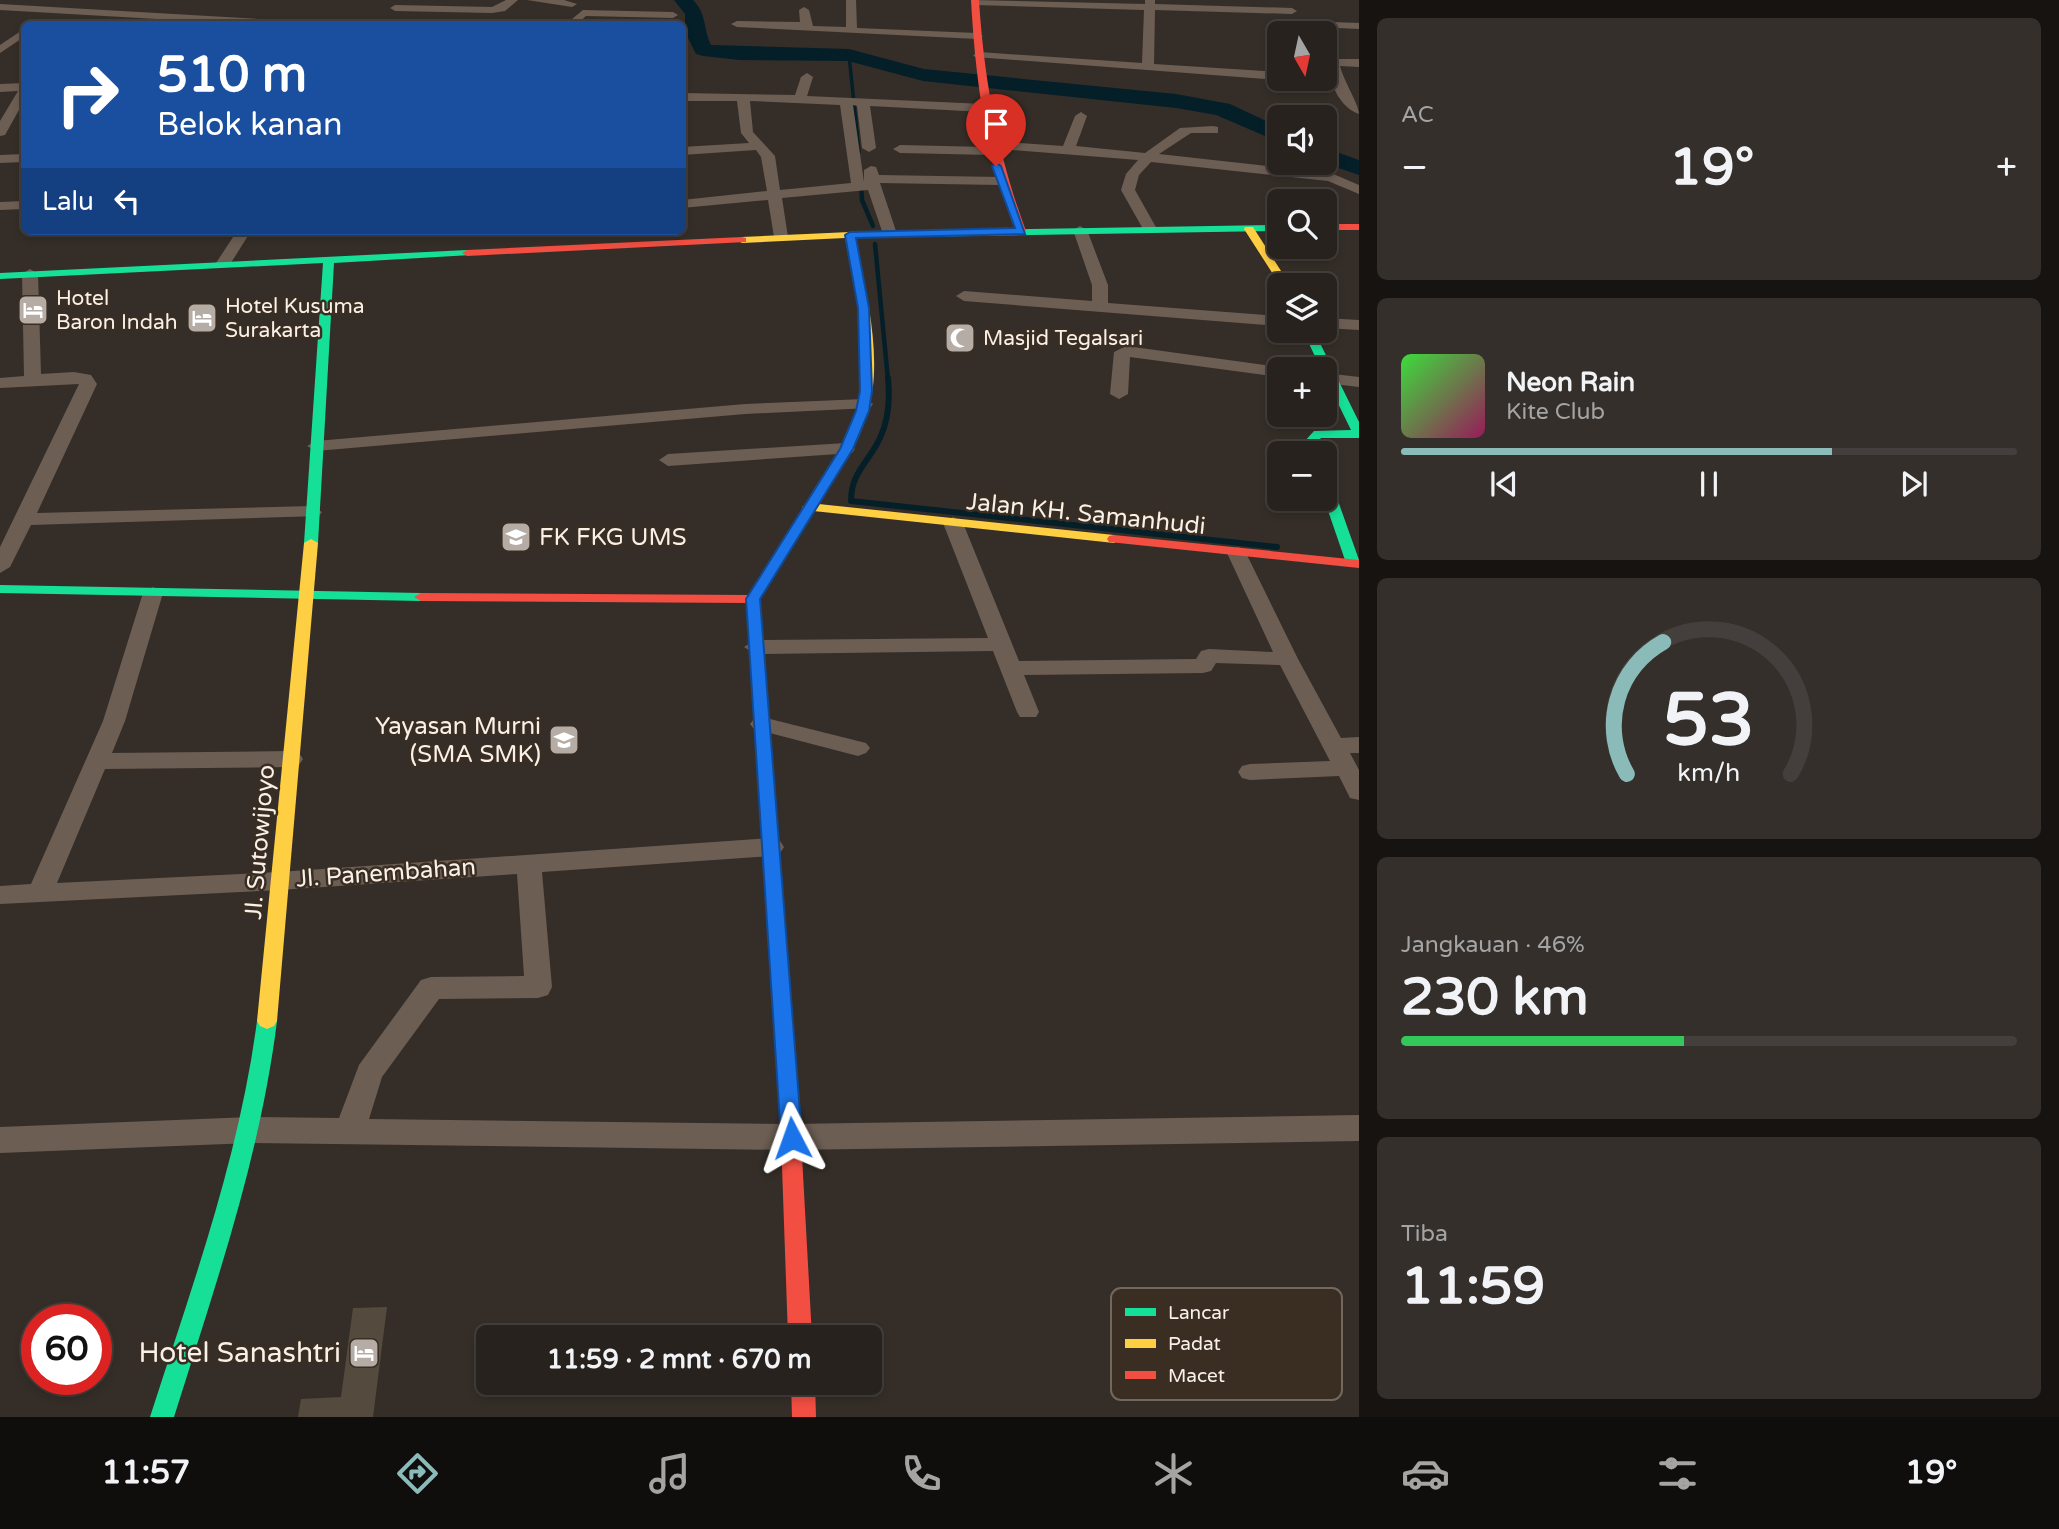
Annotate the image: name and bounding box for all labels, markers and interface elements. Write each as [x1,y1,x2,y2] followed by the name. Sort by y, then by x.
[1267,21,1337,91] north arrow
[1267,21,1337,511] map controls
[157,46,307,105] text: 510 m
[42,49,133,140] icon: right
[966,94,1026,166] pin
[1401,101,1434,129] text: AC
[977,105,1015,143] icon: arrive
[1267,105,1337,175] button: sound
[157,106,342,144] text: Belok kanan
[1669,136,1754,199] text: 19°
[1401,145,1428,191] text: −
[1996,145,2017,191] text: +
[108,182,146,220] icon: left
[42,186,94,217] text: Lalu
[1267,189,1337,259] button: search
[1267,273,1337,343] button: layers
[56,286,178,335] place label: Hotel Baron Indah
[16,293,50,327] hotel icon: Hotel Baron Indah
[225,294,365,343] place label: Hotel Kusuma Surakarta
[185,301,219,335] hotel icon: Hotel Kusuma Surakarta
[943,321,977,355] mosque icon: Masjid Tegalsari
[983,326,1143,351] place label: Masjid Tegalsari
[1267,357,1337,427] button: +
[1506,367,1635,398] text: Neon Rain
[1506,398,1605,426] text: Kite Club
[1267,441,1337,511] button: −
[1485,465,1523,503] icon: previous
[1690,465,1728,503] icon: pause
[1895,465,1933,503] icon: next
[965,487,1207,541] street label: Jalan KH. Samanhudi
[499,520,533,554] school or university icon: FK FKG UMS
[539,523,686,552] place label: FK FKG UMS
[1663,678,1755,766] text: 53
[375,712,541,769] place label: Yayasan Murni (SMA SMK)
[547,723,581,757] school or university icon: Yayasan Murni (SMA SMK)
[1678,758,1740,788] text: km/h
[239,763,281,921] street label: Jl. Sutowijoyo
[295,852,477,894] street label: Jl. Panembahan
[1401,931,1585,959] text: Jangkauan · 46%
[1401,966,1589,1029] text: 230 km
[755,1101,829,1175] position arrow
[1401,1220,1448,1248] text: Tiba
[1401,1255,1545,1318] text: 11:59
[1111,1288,1342,1400] legend
[1168,1302,1230,1324] text: Lancar
[21,1304,112,1395] speed limit sign: 60
[1168,1333,1221,1355] text: Padat
[138,1336,341,1370] place label: Hotel Sanashtri
[347,1336,381,1370] hotel icon: Hotel Sanashtri
[547,1344,811,1375] text: 11:59 · 2 mnt · 670 m
[1168,1365,1225,1387] text: Macet
[393,1449,442,1498] icon: directions
[645,1449,694,1498] icon: music
[897,1449,946,1498] icon: phone
[1149,1449,1198,1498] icon: climate
[1401,1449,1450,1498] icon: car
[1653,1449,1702,1498] icon: filters
[101,1454,190,1492] text: 11:57
[1905,1454,1957,1492] text: 19°

